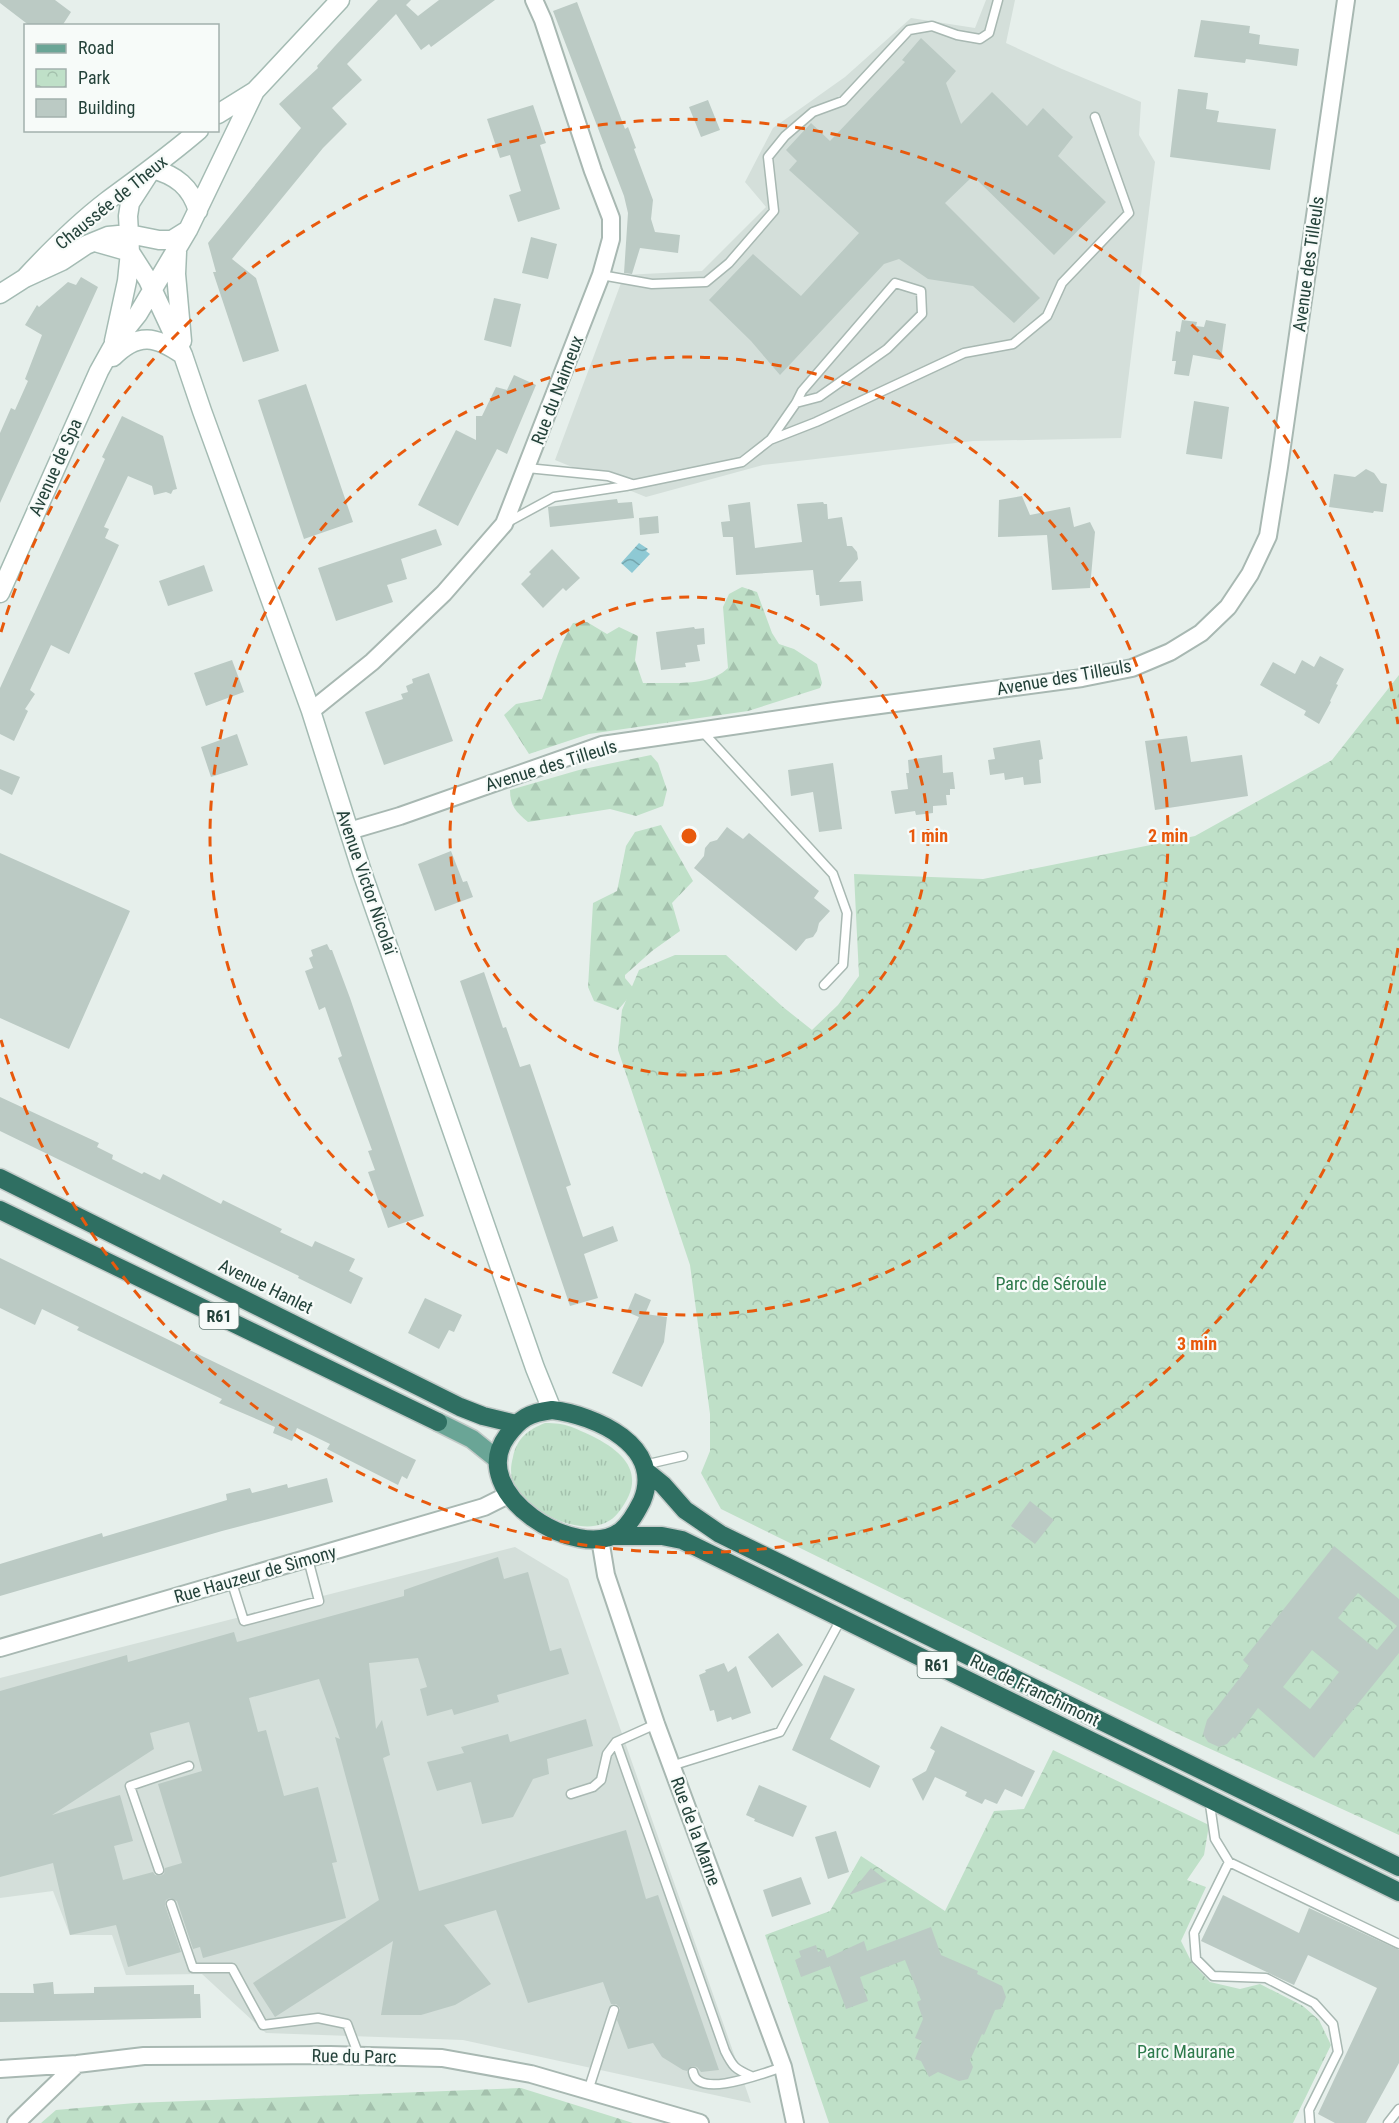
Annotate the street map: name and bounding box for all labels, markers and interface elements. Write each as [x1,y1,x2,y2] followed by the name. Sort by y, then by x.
[24,24,219,132] legend
[78,37,114,58] text: Road
[78,67,110,88] text: Park
[78,97,135,118] text: Building
[51,150,171,254] street label: Chaussée de Theux
[1288,195,1328,333] street label: Avenue des Tilleuls
[527,332,587,447] street label: Rue du Naimeux
[24,415,86,519] street label: Avenue de Spa
[995,655,1133,699] street label: Avenue des Tilleuls
[483,735,619,795] street label: Avenue des Tilleuls
[332,807,402,958] street label: Avenue Victor Nicolaï
[908,825,948,846] text: 1 min
[1148,825,1188,846] text: 2 min
[679,826,699,846] centre of rings
[215,1254,317,1318] street label: Avenue Hanlet
[995,1273,1107,1294] park label: Parc de Séroule
[200,1303,238,1329] road number: R61
[1177,1333,1217,1354] text: 3 min
[172,1541,339,1607] street label: Rue Hauzeur de Simony
[967,1650,1103,1730] street label: Rue de Franchimont
[918,1652,956,1678] road number: R61
[667,1774,725,1888] street label: Rue de la Marne
[1137,2041,1235,2062] park label: Parc Maurane
[311,2045,397,2067] street label: Rue du Parc

